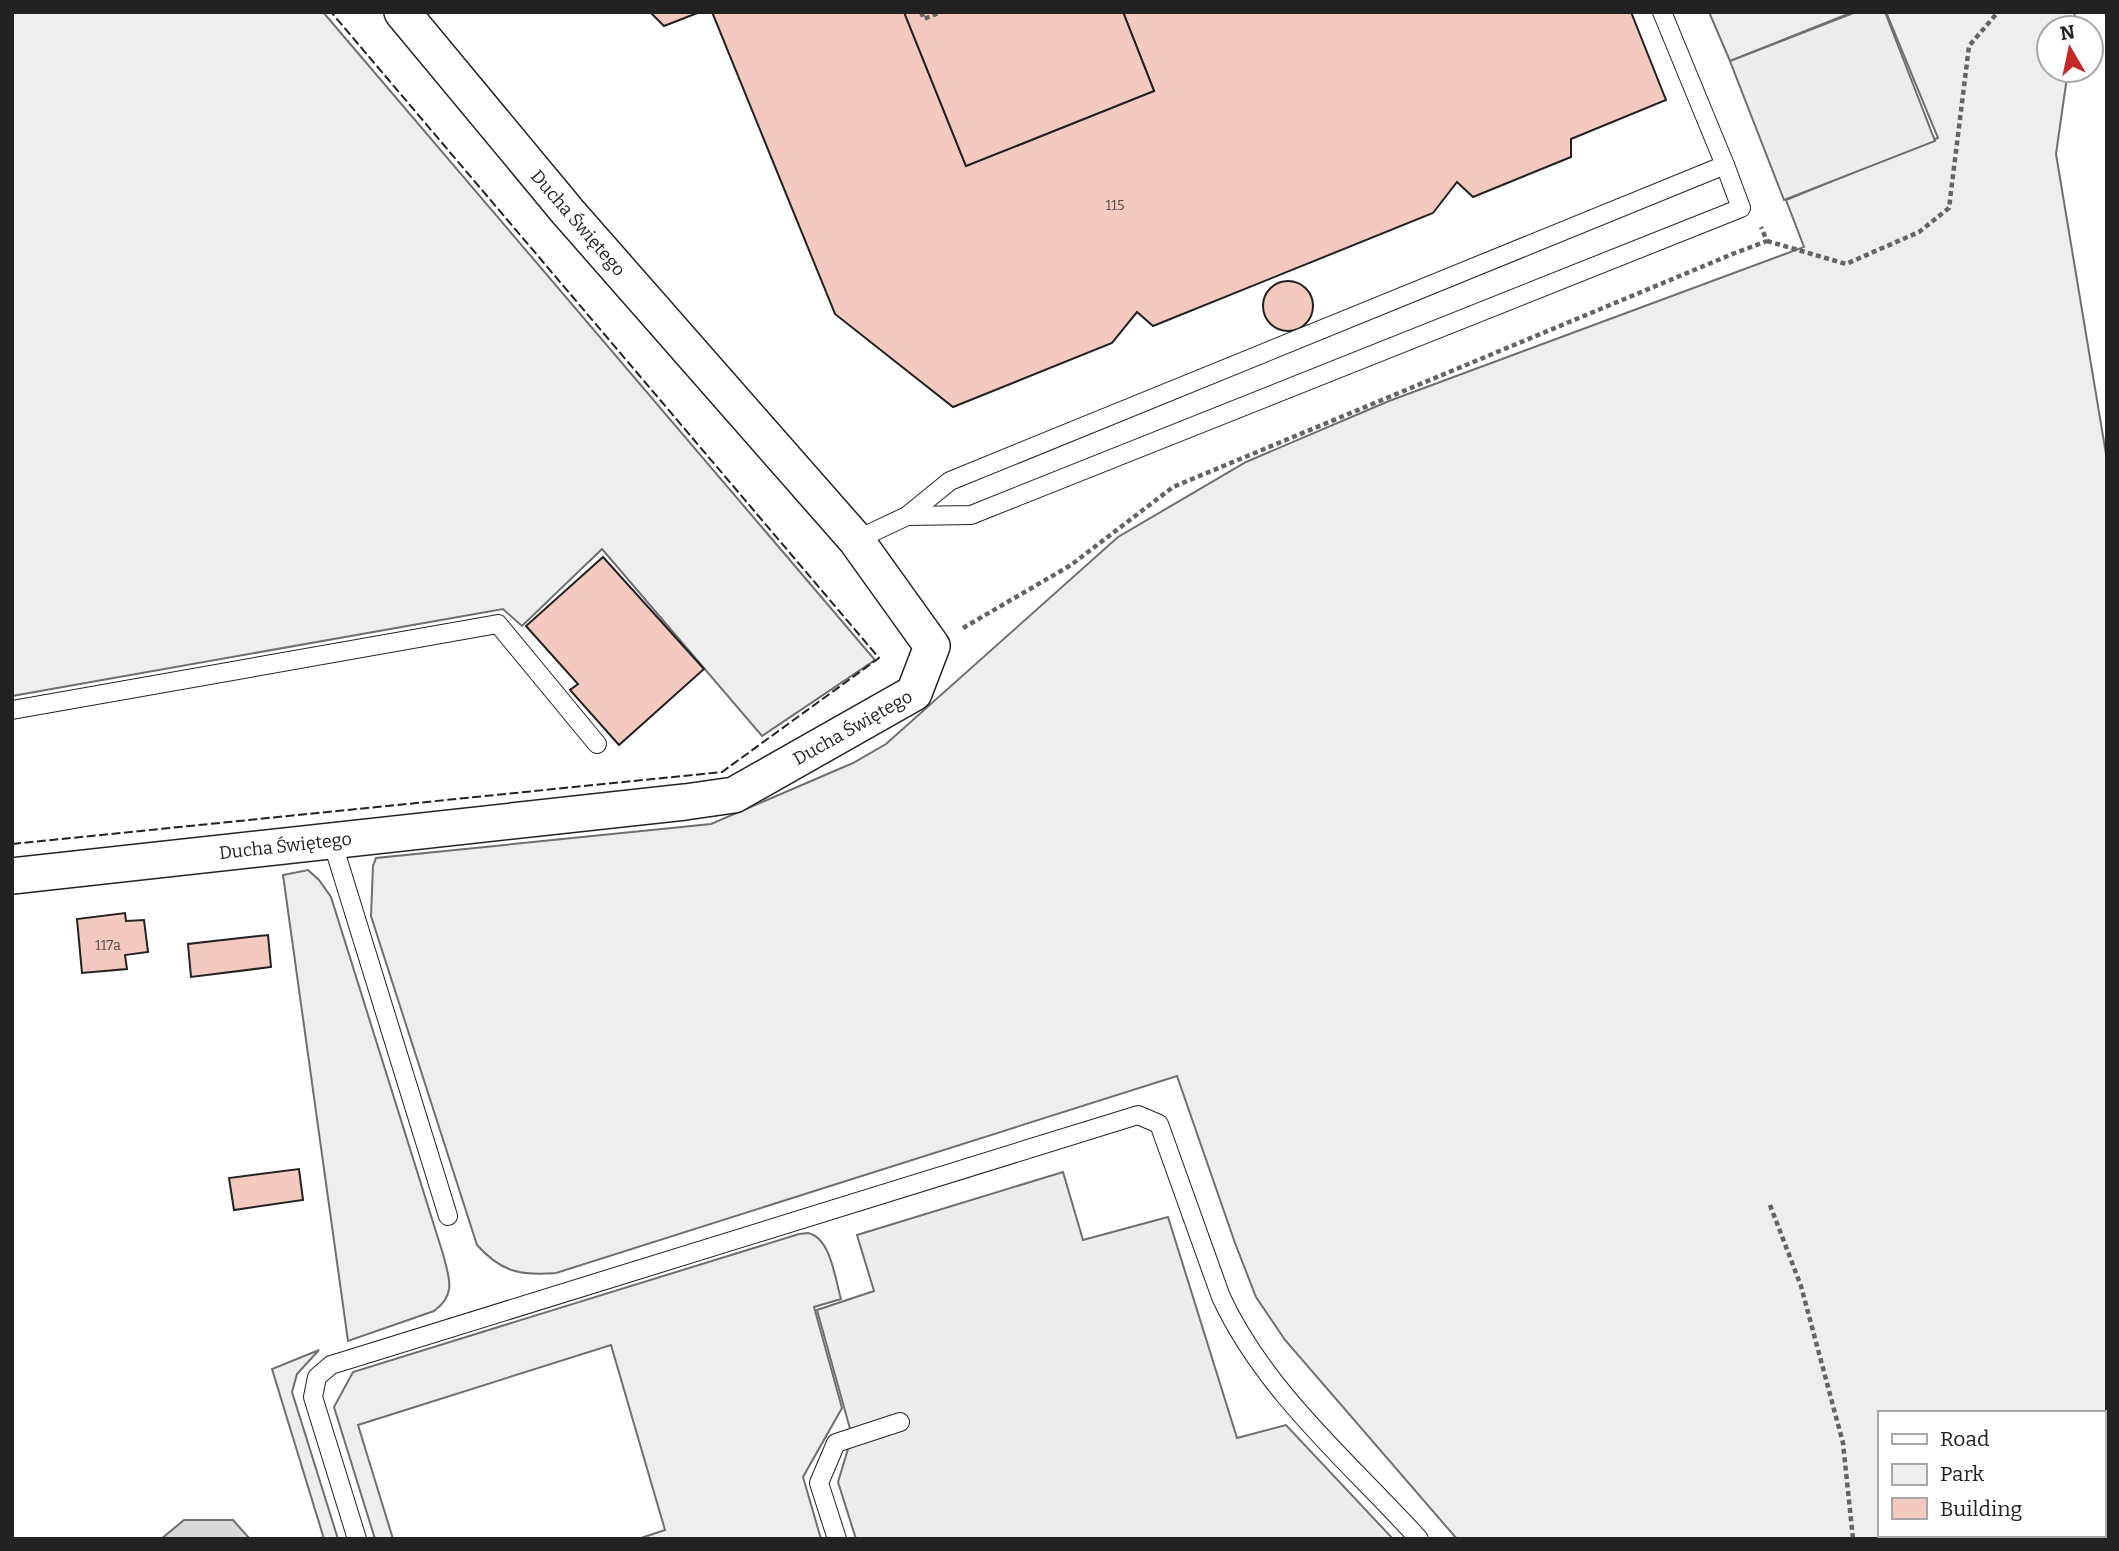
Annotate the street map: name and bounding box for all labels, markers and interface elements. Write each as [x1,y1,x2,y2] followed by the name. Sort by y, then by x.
[2035,14,2105,84] north arrow
[2058,20,2077,45] text: N
[526,165,630,281] street label: Ducha Świętego
[1106,197,1124,214] house number: 115
[789,685,916,770] street label: Ducha Świętego
[218,828,353,864] street label: Ducha Świętego
[95,937,121,954] house number: 117a
[1878,1411,2105,1537] legend
[1940,1426,1989,1452] text: Road
[1940,1461,1984,1487] text: Park
[1940,1496,2023,1522] text: Building

